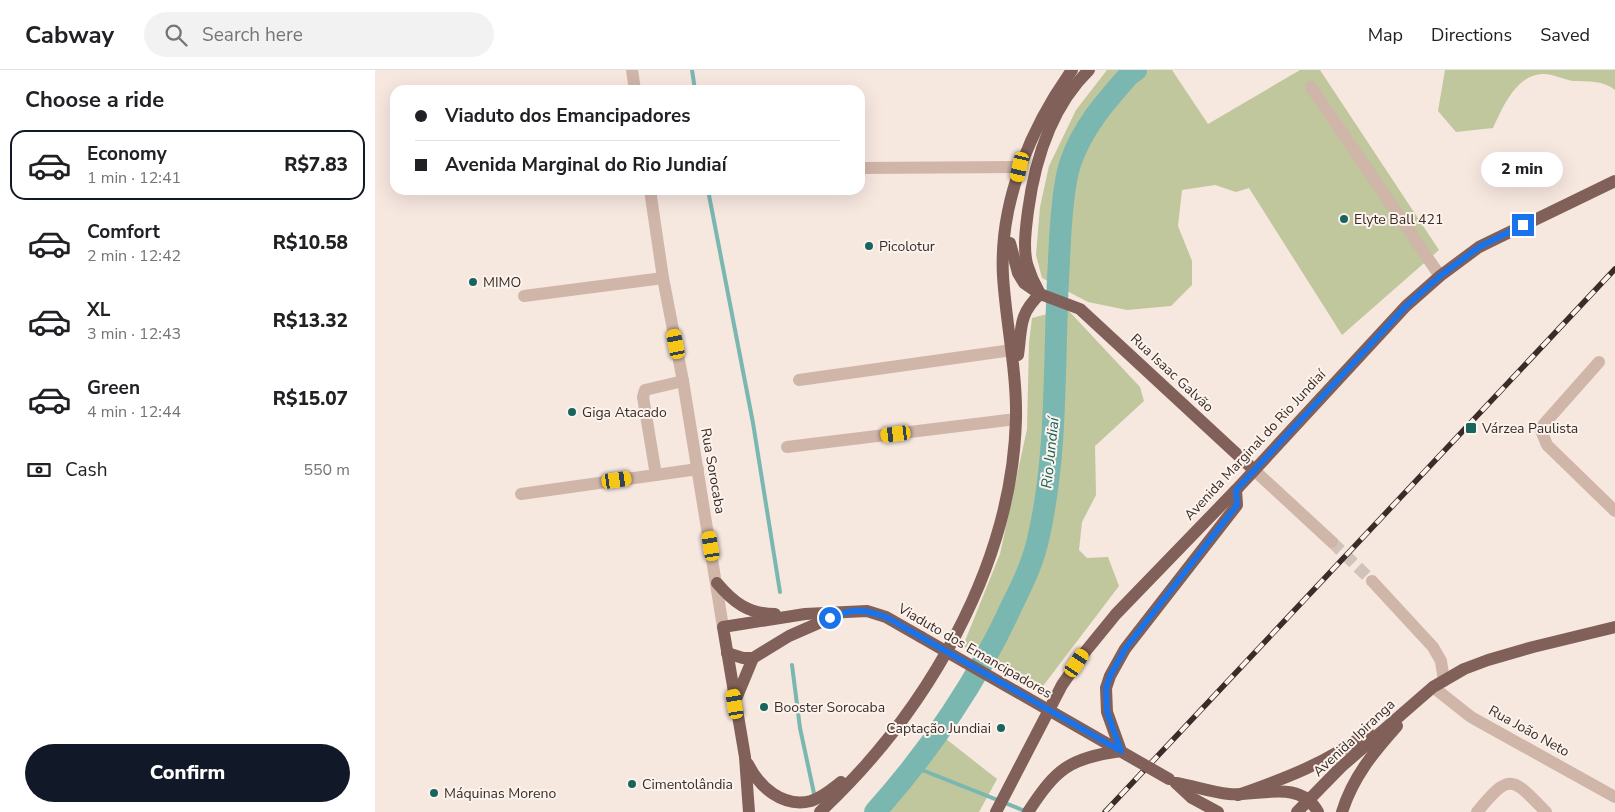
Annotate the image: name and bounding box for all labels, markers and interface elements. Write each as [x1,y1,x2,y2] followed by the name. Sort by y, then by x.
[144,12,494,57] search box
[25,19,114,51] text: Cabway
[162,21,190,49] icon: search
[202,22,303,48] text: Search here
[1368,23,1403,47] text: Map
[1431,23,1512,47] text: Directions
[1540,23,1590,47] text: Saved
[25,85,164,115] text: Choose a ride
[445,103,691,129] text: Viaduto dos Emancipadores
[87,141,167,167] text: Economy
[27,143,72,188] icon: car
[1009,151,1030,183] car
[284,152,348,178] text: R$7.83
[445,152,727,178] text: Avenida Marginal do Rio Jundiaí
[1482,152,1564,188] callout: 2 min
[1501,158,1543,180] text: 2 min
[87,167,181,189] text: 1 min · 12:41
[1354,210,1443,229] place label: Elyte Ball 421
[1338,213,1350,225] marker: Elyte Ball 421
[1512,214,1534,236] route end
[87,219,160,245] text: Comfort
[27,221,72,266] icon: car
[273,230,348,256] text: R$10.58
[879,237,935,256] place label: Picolotur
[863,240,875,252] marker: Picolotur
[87,245,181,267] text: 2 min · 12:42
[483,273,521,292] place label: MIMO
[467,276,479,288] marker: MIMO
[87,297,110,323] text: XL
[27,299,72,344] icon: car
[273,308,348,334] text: R$13.32
[87,323,181,345] text: 3 min · 12:43
[665,328,686,360] car
[1126,329,1218,417] street label: Rua Isaac Galvão
[1180,365,1331,524] street label: Avenida Marginal do Rio Jundiaí
[87,375,140,401] text: Green
[27,377,72,422] icon: car
[273,386,348,412] text: R$15.07
[87,401,181,423] text: 4 min · 12:44
[582,403,667,422] place label: Giga Atacado
[566,406,578,418] marker: Giga Atacado
[1036,414,1064,489] water label: Rio Jundiaí
[1481,419,1578,438] place label: Várzea Paulista
[1464,421,1478,435] marker: Várzea Paulista
[880,425,911,443] car
[696,427,730,515] street label: Rua Sorocaba
[25,456,53,484] icon: cash
[65,457,107,483] text: Cash
[303,459,350,481] text: 550 m
[601,470,632,490] car
[701,530,720,562] car
[894,599,1056,703] street label: Viaduto dos Emancipadores
[819,607,841,629] route start
[1062,646,1091,680] car
[725,688,744,720] car
[1309,695,1399,781] street label: Avenida Ipiranga
[774,698,885,717] place label: Booster Sorocaba
[758,701,770,713] marker: Booster Sorocaba
[1485,701,1573,761] street label: Rua João Neto
[886,719,991,738] place label: Captação Jundiai
[995,722,1007,734] marker: Captação Jundiai
[25,744,350,802] button: Confirm
[642,775,733,794] place label: Cimentolândia
[626,778,638,790] marker: Cimentolândia
[444,784,556,803] place label: Máquinas Moreno
[428,787,440,799] marker: Máquinas Moreno

